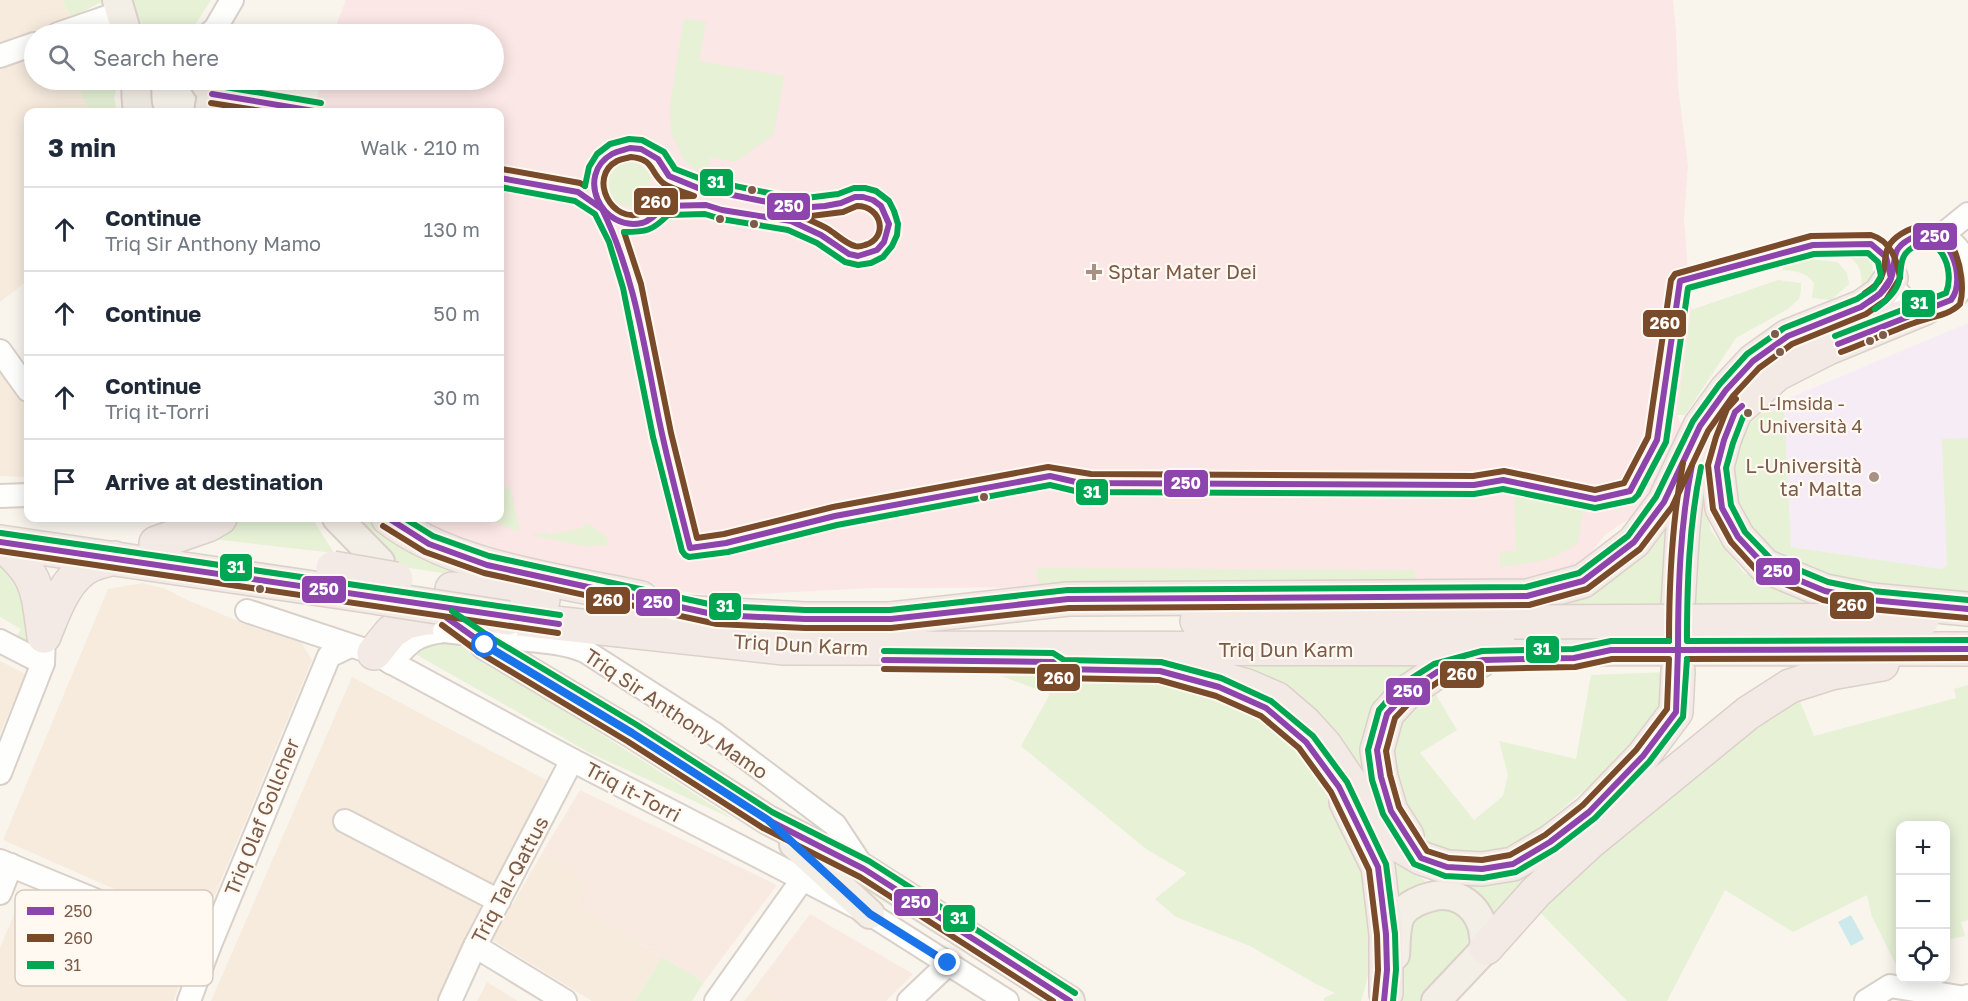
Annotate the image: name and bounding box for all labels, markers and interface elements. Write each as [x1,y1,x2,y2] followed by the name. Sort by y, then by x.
[24,24,504,90] search box
[45,41,78,74] icon: search
[93,44,219,71] text: Search here
[48,132,116,163] text: 3 min
[360,135,480,159] text: Walk · 210 m
[699,168,734,197] line badge: 31
[707,172,725,192] text: 31
[746,184,758,196] unlabelled marker
[633,187,679,216] line badge: 260
[641,192,671,212] text: 260
[766,192,811,221] line badge: 250
[774,196,804,216] text: 250
[105,204,201,231] text: Continue
[48,213,81,246] icon: ahead
[714,213,726,225] unlabelled marker
[424,217,480,241] text: 130 m
[748,218,760,230] unlabelled marker
[1912,222,1958,251] line badge: 250
[1920,226,1950,246] text: 250
[105,231,321,255] text: Triq Sir Anthony Mamo
[1108,259,1257,283] place label: Sptar Mater Dei
[1085,263,1103,281] marker: Sptar Mater Dei
[1901,289,1936,318] line badge: 31
[1910,293,1928,313] text: 31
[48,297,81,330] icon: ahead
[105,300,201,327] text: Continue
[433,301,480,325] text: 50 m
[1642,309,1687,338] line badge: 260
[1650,313,1680,333] text: 260
[1769,328,1781,340] unlabelled marker
[1877,329,1889,341] unlabelled marker
[1864,335,1876,347] unlabelled marker
[1774,346,1786,358] unlabelled marker
[105,372,201,399] text: Continue
[48,381,81,414] icon: ahead
[433,385,480,409] text: 30 m
[1759,392,1862,437] place label: L-Imsida - Università 4
[105,399,210,423] text: Triq it-Torri
[1742,407,1754,419] marker: L-Imsida - Università 4
[1745,453,1862,500] place label: L-Università ta' Malta
[48,465,81,498] icon: arrive
[105,468,323,495] text: Arrive at destination
[1163,469,1209,498] line badge: 250
[1867,470,1881,484] marker: L-Università ta' Malta
[1171,473,1201,493] text: 250
[1075,478,1109,506] line badge: 31
[1083,482,1101,502] text: 31
[978,491,990,503] unlabelled marker
[219,553,253,582] line badge: 31
[227,557,245,577] text: 31
[1755,557,1801,586] line badge: 250
[1763,561,1793,581] text: 250
[301,575,347,604] line badge: 250
[309,579,339,599] text: 250
[254,583,266,595] unlabelled marker
[585,586,631,615] line badge: 260
[635,588,681,617] line badge: 250
[593,590,623,610] text: 260
[1829,591,1875,620] line badge: 260
[643,592,673,612] text: 250
[708,592,742,621] line badge: 31
[1837,595,1867,615] text: 260
[716,596,734,616] text: 31
[733,628,869,660] street label: Triq Dun Karm
[471,631,497,657] route start
[1525,635,1560,664] line badge: 31
[1219,637,1353,661] street label: Triq Dun Karm
[1533,639,1551,659] text: 31
[580,643,773,784] street label: Triq Sir Anthony Mamo
[1439,660,1485,689] line badge: 260
[1036,663,1081,692] line badge: 260
[1447,664,1477,684] text: 260
[1044,668,1074,688] text: 260
[1385,677,1431,706] line badge: 250
[1393,681,1423,701] text: 250
[219,734,304,899] street label: Triq Olaf Gollcher
[582,756,685,826] street label: Triq it-Torri
[466,812,553,947] street label: Triq Tal-Qattus
[1896,821,1950,983] map controls
[1896,821,1950,875] button: +
[1896,875,1950,929] button: −
[893,888,939,917] line badge: 250
[15,890,213,986] legend
[901,892,931,912] text: 250
[64,901,92,921] text: 250
[942,904,976,933] line badge: 31
[950,908,968,928] text: 31
[64,928,93,948] text: 260
[1896,929,1950,983] button: locate
[934,949,960,975] route end
[64,955,81,975] text: 31

